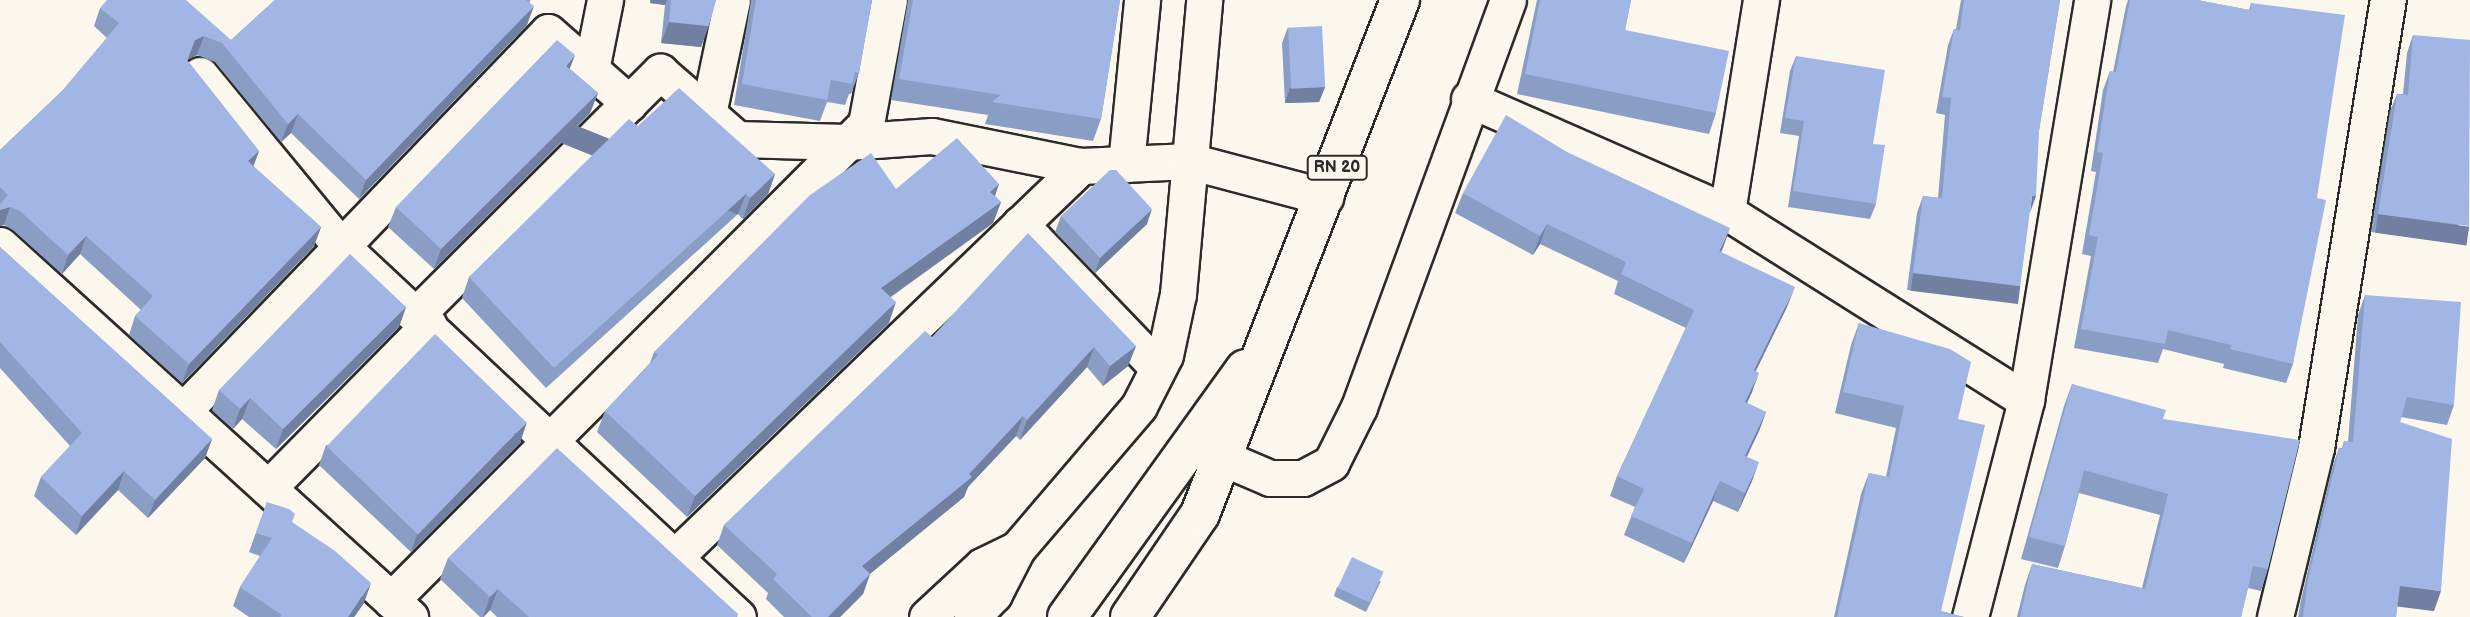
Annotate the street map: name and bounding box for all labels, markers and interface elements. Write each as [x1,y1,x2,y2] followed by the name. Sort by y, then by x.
[1306,156,1368,180] road number: RN 20

